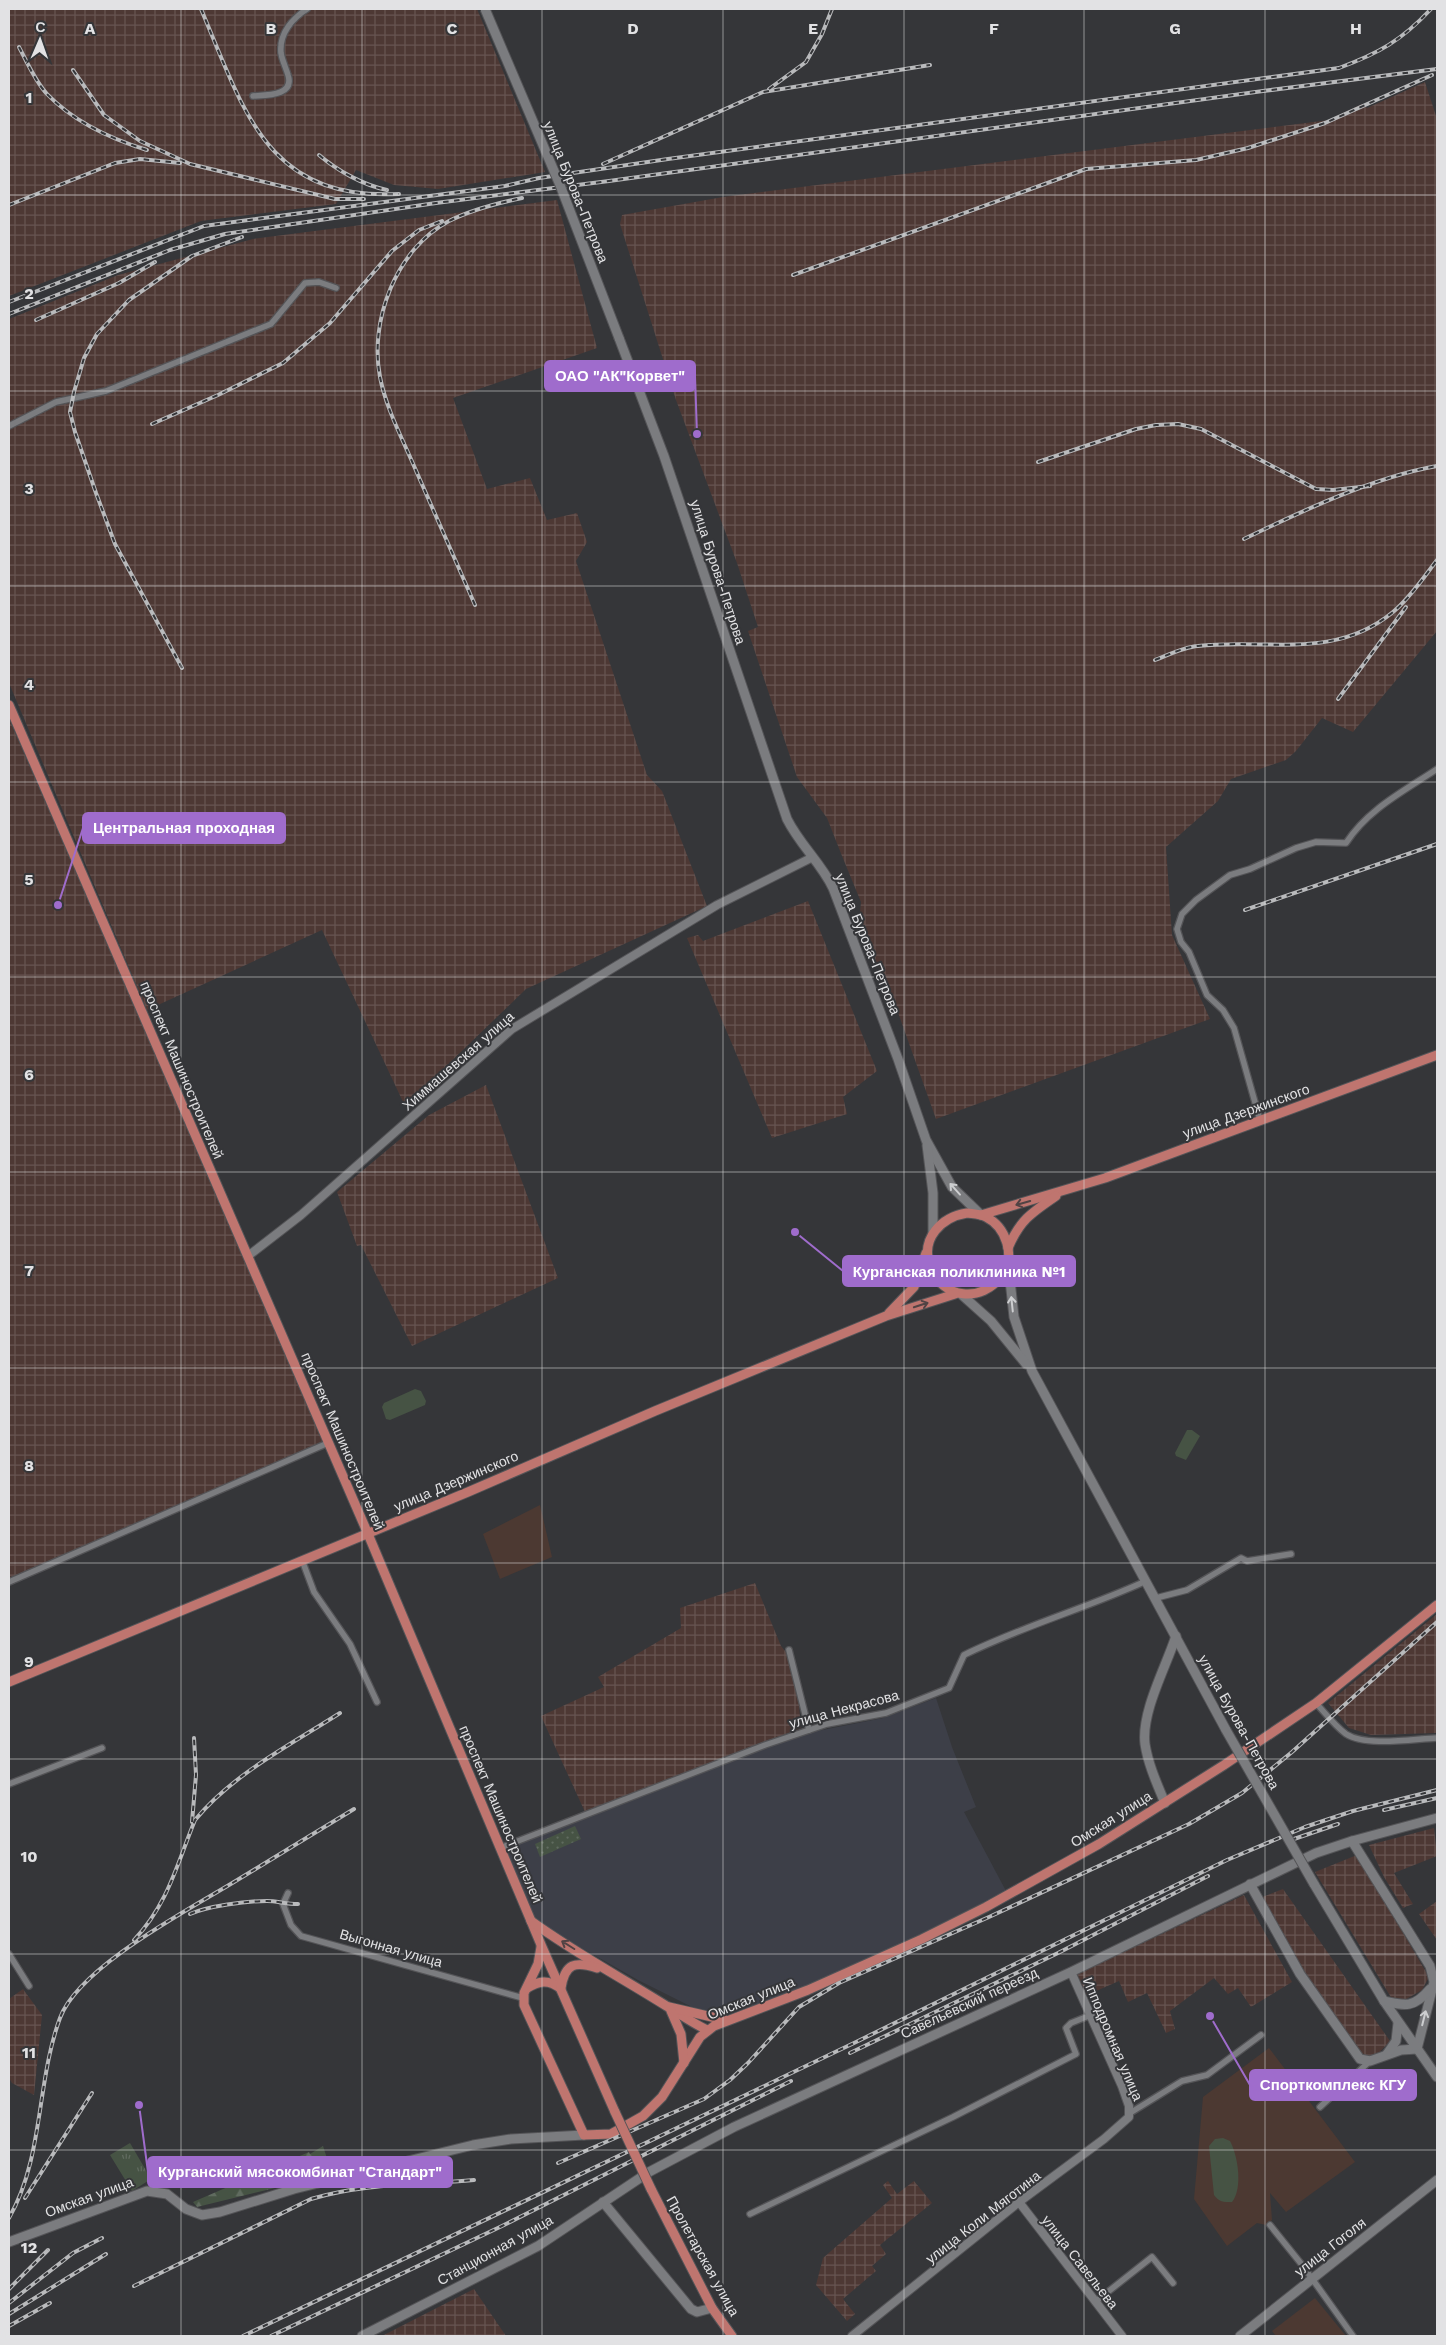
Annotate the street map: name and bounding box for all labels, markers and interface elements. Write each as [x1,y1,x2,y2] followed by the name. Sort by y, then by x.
[15,15,65,65] north arrow
[35,19,46,35] text: С
[85,19,96,38] text: A
[266,19,277,38] text: B
[447,19,458,38] text: C
[627,19,639,38] text: D
[808,19,818,38] text: E
[989,19,999,38] text: F
[1169,19,1181,38] text: G
[1350,19,1362,38] text: H
[26,88,32,107] text: 1
[540,119,612,265] street label: улица Бурова-Петрова
[24,284,34,303] text: 2
[545,361,695,391] callout: ОАО "АК"Корвет"
[555,367,685,385] text: ОАО "АК"Корвет"
[24,479,34,498] text: 3
[687,498,749,647] street label: улица Бурова-Петрова
[24,675,34,694] text: 4
[83,813,285,843] callout: Центральная проходная
[93,819,275,837] text: Центральная проходная
[24,870,34,889] text: 5
[832,871,904,1017] street label: улица Бурова-Петрова
[137,979,227,1161] street label: проспект Машиностроителей
[399,1008,517,1114] street label: Химмашевская улица
[24,1065,34,1084] text: 6
[1180,1081,1312,1141] street label: улица Дзержинского
[949,1182,960,1195] one-way arrow
[1015,1198,1031,1208] one-way arrow
[843,1256,1075,1286] callout: Курганская поликлиника №1
[24,1261,34,1280] text: 7
[853,1263,1065,1281] text: Курганская поликлиника №1
[1007,1296,1017,1312] one-way arrow
[912,1299,928,1309] one-way arrow
[298,1350,388,1532] street label: проспект Машиностроителей
[391,1447,521,1514] street label: улица Дзержинского
[24,1456,34,1475] text: 8
[24,1652,34,1671] text: 9
[1195,1652,1283,1792] street label: улица Бурова-Петрова
[787,1687,901,1731] street label: улица Некрасова
[456,1723,546,1905] street label: проспект Машиностроителей
[1068,1788,1155,1850] street label: Омская улица
[20,1847,38,1866] text: 10
[338,1926,444,1970] street label: Выгонная улица
[562,1940,576,1950] one-way arrow
[898,1964,1040,2042] street label: Савельевский переезд
[705,1973,797,2023] street label: Омская улица
[1080,1975,1146,2103] street label: Ипподромная улица
[1420,2010,1429,2026] one-way arrow
[22,2043,36,2062] text: 11
[1250,2070,1416,2100] callout: Спорткомплекс КГУ
[1260,2076,1407,2094] text: Спорткомплекс КГУ
[148,2157,452,2187] callout: Курганский мясокомбинат "Стандарт"
[158,2163,442,2181] text: Курганский мясокомбинат "Стандарт"
[923,2167,1044,2267] street label: улица Коли Мяготина
[43,2174,135,2220] street label: Омская улица
[663,2193,743,2319] street label: Пролетарская улица
[434,2211,556,2288] street label: Станционная улица
[1039,2212,1122,2312] street label: улица Савельева
[1291,2214,1369,2280] street label: улица Гоголя
[21,2238,37,2257] text: 12

